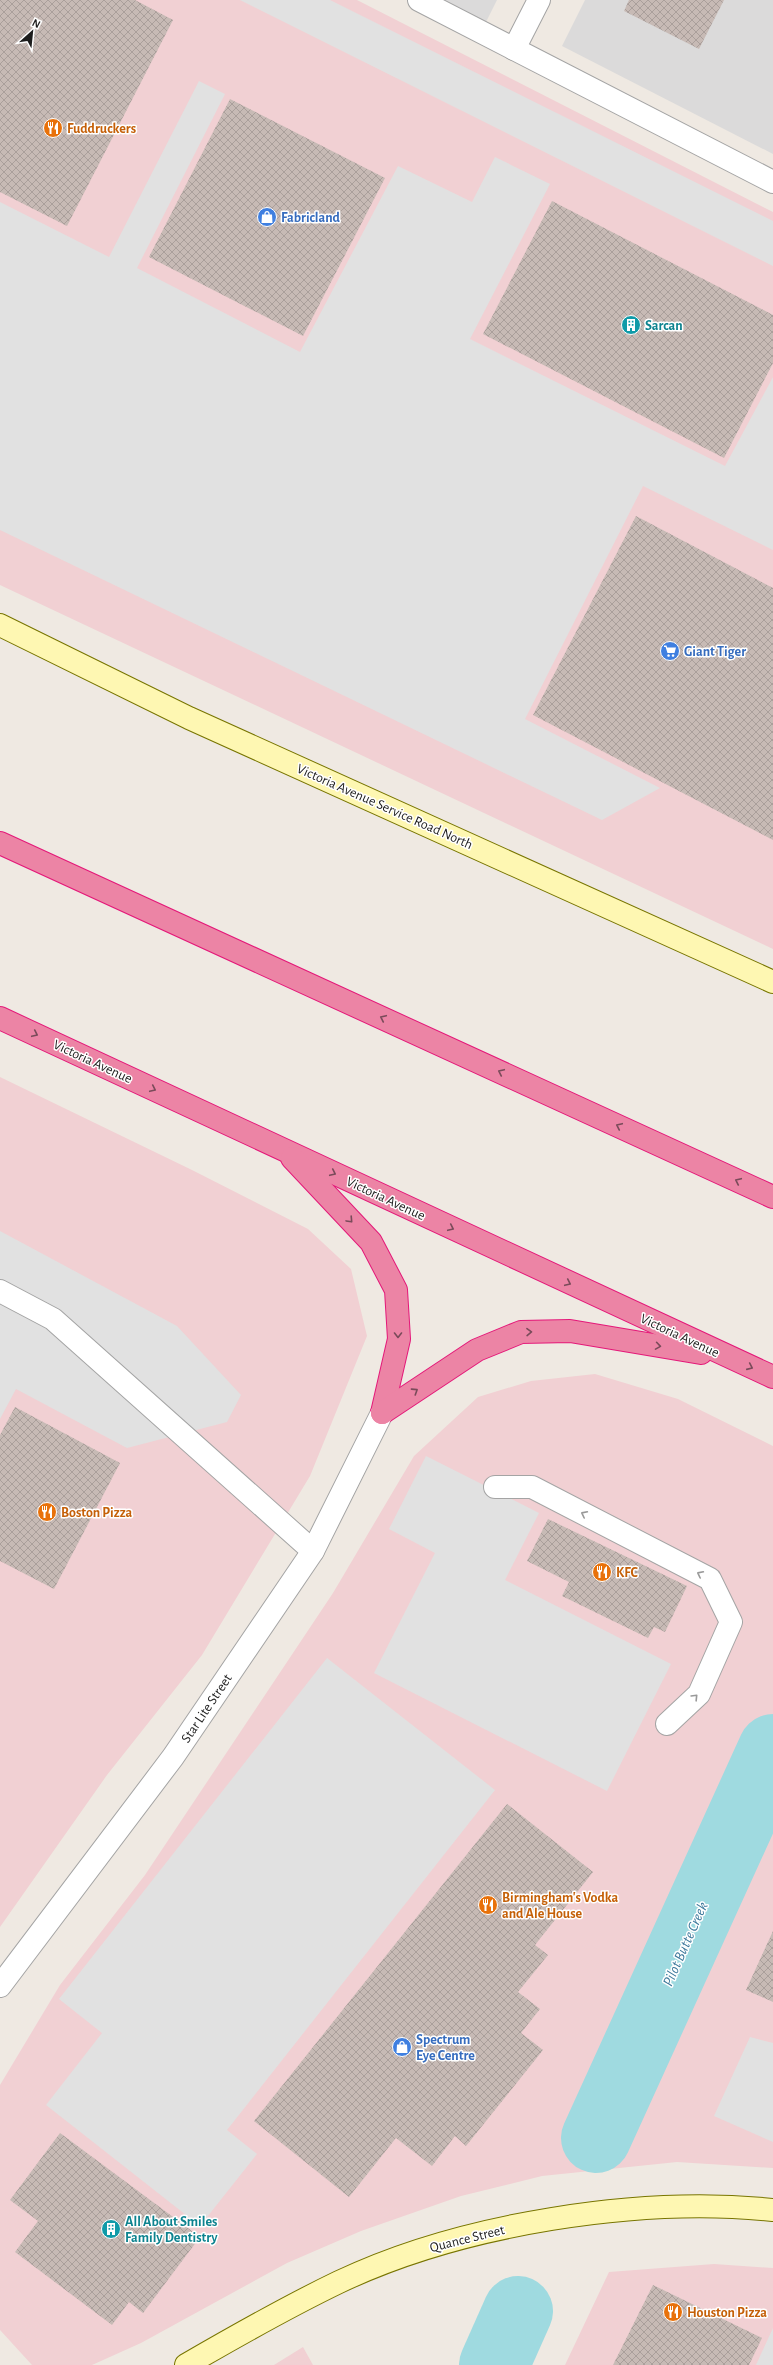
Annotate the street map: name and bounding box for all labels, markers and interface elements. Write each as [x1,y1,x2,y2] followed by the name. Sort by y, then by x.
[12,12,52,52] north arrow
[30,17,42,30] text: N
[42,117,64,139] restaurant icon: Fuddruckers
[67,122,136,136] place label: Fuddruckers
[256,206,278,228] shop icon: Fabricland
[281,211,341,225] place label: Fabricland
[620,314,642,336] building icon: Sarcan
[645,319,683,333] place label: Sarcan
[659,640,681,662] supermarket icon: Giant Tiger
[684,645,746,659] place label: Giant Tiger
[295,762,475,852] street label: Victoria Avenue Service Road North
[380,1015,387,1023] one-way arrow
[31,1029,39,1037] one-way arrow
[51,1038,134,1086] street label: Victoria Avenue
[498,1069,506,1077] one-way arrow
[149,1084,157,1092] one-way arrow
[616,1123,623,1131] one-way arrow
[328,1168,336,1176] one-way arrow
[344,1175,427,1223] street label: Victoria Avenue
[734,1177,741,1185] one-way arrow
[345,1215,352,1222] one-way arrow
[446,1223,454,1231] one-way arrow
[564,1278,572,1286] one-way arrow
[638,1312,721,1360] street label: Victoria Avenue
[526,1328,532,1336] one-way arrow
[394,1332,402,1338] one-way arrow
[655,1341,661,1349] one-way arrow
[746,1362,754,1370] one-way arrow
[411,1388,418,1396] one-way arrow
[36,1501,58,1523] restaurant icon: Boston Pizza
[61,1506,133,1520] place label: Boston Pizza
[581,1511,589,1519] one-way arrow
[591,1561,613,1583] restaurant icon: KFC
[616,1566,639,1580] place label: KFC
[697,1571,704,1578] one-way arrow
[179,1671,235,1745] street label: Star Lite Street
[690,1694,698,1702] one-way arrow
[502,1891,619,1921] place label: Birmingham's Vodka and Ale House
[477,1894,499,1916] restaurant icon: Birmingham's Vodka and Ale House
[660,1900,711,1989] water label: Pilot Butte Creek
[416,2033,475,2063] place label: Spectrum Eye Centre
[391,2036,413,2058] shop icon: Spectrum Eye Centre
[125,2215,218,2245] place label: All About Smiles Family Dentistry
[100,2218,122,2240] building icon: All About Smiles Family Dentistry
[428,2223,507,2255] street label: Quance Street
[662,2301,684,2323] restaurant icon: Houston Pizza
[687,2306,767,2320] place label: Houston Pizza

